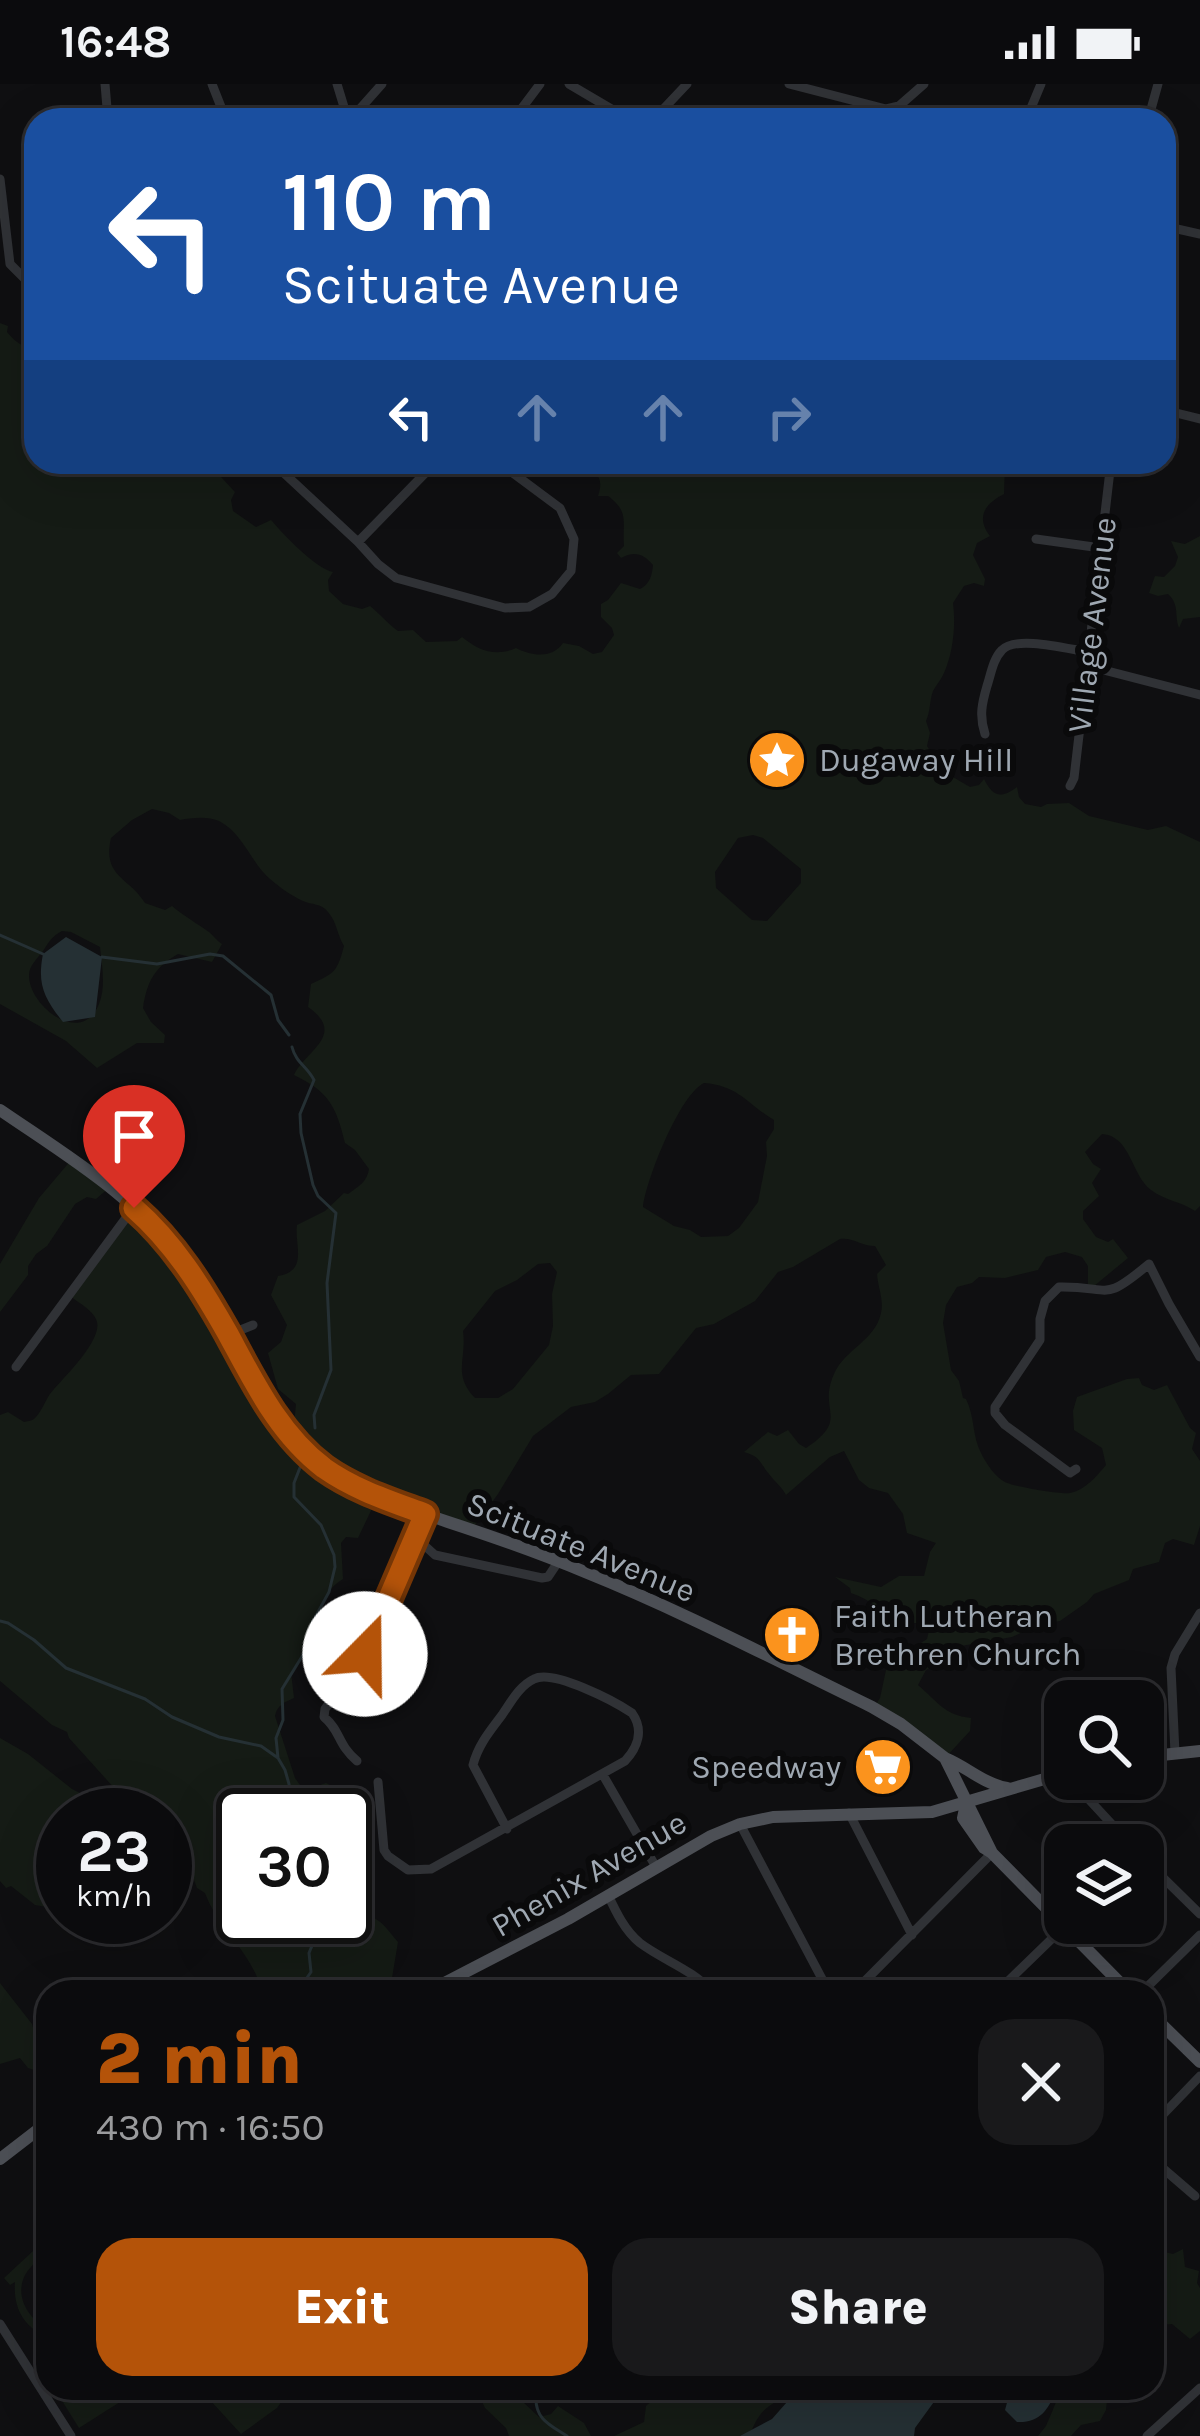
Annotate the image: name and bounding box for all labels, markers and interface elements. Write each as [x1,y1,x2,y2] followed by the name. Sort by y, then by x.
[60,16,171,68] text: 16:48
[282,153,496,251] text: 110 m
[84,156,240,312] icon: left
[282,253,680,317] text: Scituate Avenue
[378,384,444,450] icon: left
[504,384,570,450] icon: ahead
[630,384,696,450] icon: ahead
[756,384,822,450] icon: right
[1060,515,1124,735] street label: Village Avenue
[746,729,808,791] place icon: Dugaway Hill
[819,741,1013,779] place label: Dugaway Hill
[83,1085,185,1208] pin
[101,1103,167,1169] icon: arrive
[461,1484,701,1610] street label: Scituate Avenue
[302,1591,428,1717] position arrow
[834,1597,1081,1673] place label: Faith Lutheran Brethren Church
[761,1604,823,1666] church icon: Faith Lutheran Brethren Church
[1044,1680,1164,1944] map controls
[1044,1680,1164,1800] button: search
[852,1736,914,1798] supermarket icon: Speedway
[691,1748,841,1786] place label: Speedway
[216,1788,372,1944] speed limit sign: 30
[485,1803,693,1945] street label: Phenix Avenue
[77,1816,151,1886] text: 23
[1044,1824,1164,1944] button: layers
[76,1878,152,1914] text: km/h
[96,2017,302,2101] text: 2 min
[978,2019,1104,2145] button: close
[96,2104,325,2150] text: 430 m · 16:50
[96,2238,588,2376] button: Exit
[612,2238,1104,2376] button: Share

